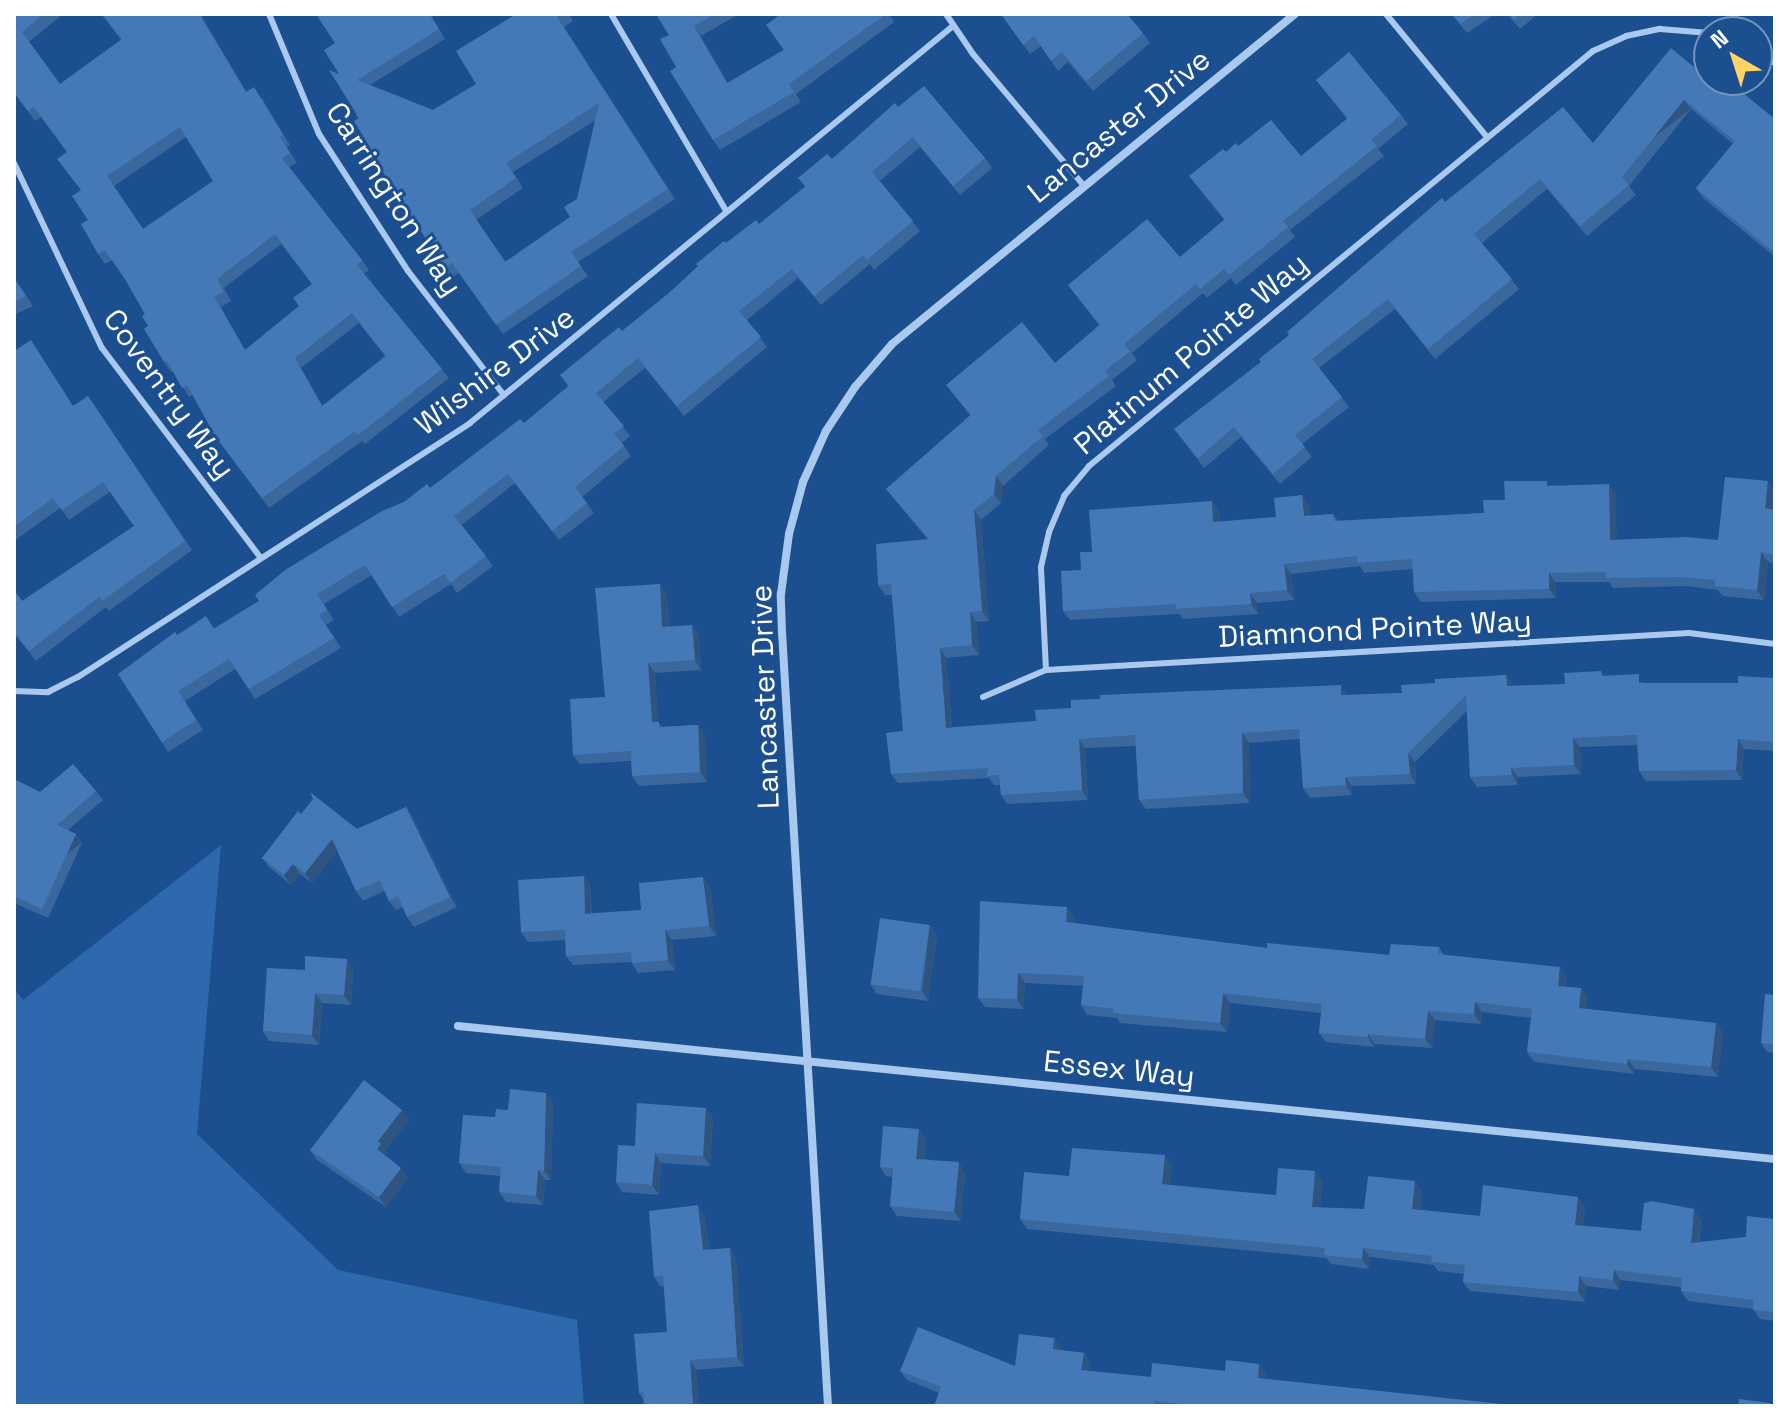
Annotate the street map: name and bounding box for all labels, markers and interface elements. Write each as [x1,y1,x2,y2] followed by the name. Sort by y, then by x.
[1693,16,1773,96] north arrow
[1705,23,1734,54] text: N
[1020,41,1218,211] street label: Lancaster Drive
[318,96,470,302] street label: Carrington Way
[1067,246,1315,462] street label: Platinum Pointe Way
[408,299,582,443] street label: Wilshire Drive
[95,302,243,486] street label: Coventry Way
[743,584,787,810] street label: Lancaster Drive
[1217,603,1533,655] street label: Diamnond Pointe Way
[1042,1043,1196,1095] street label: Essex Way

